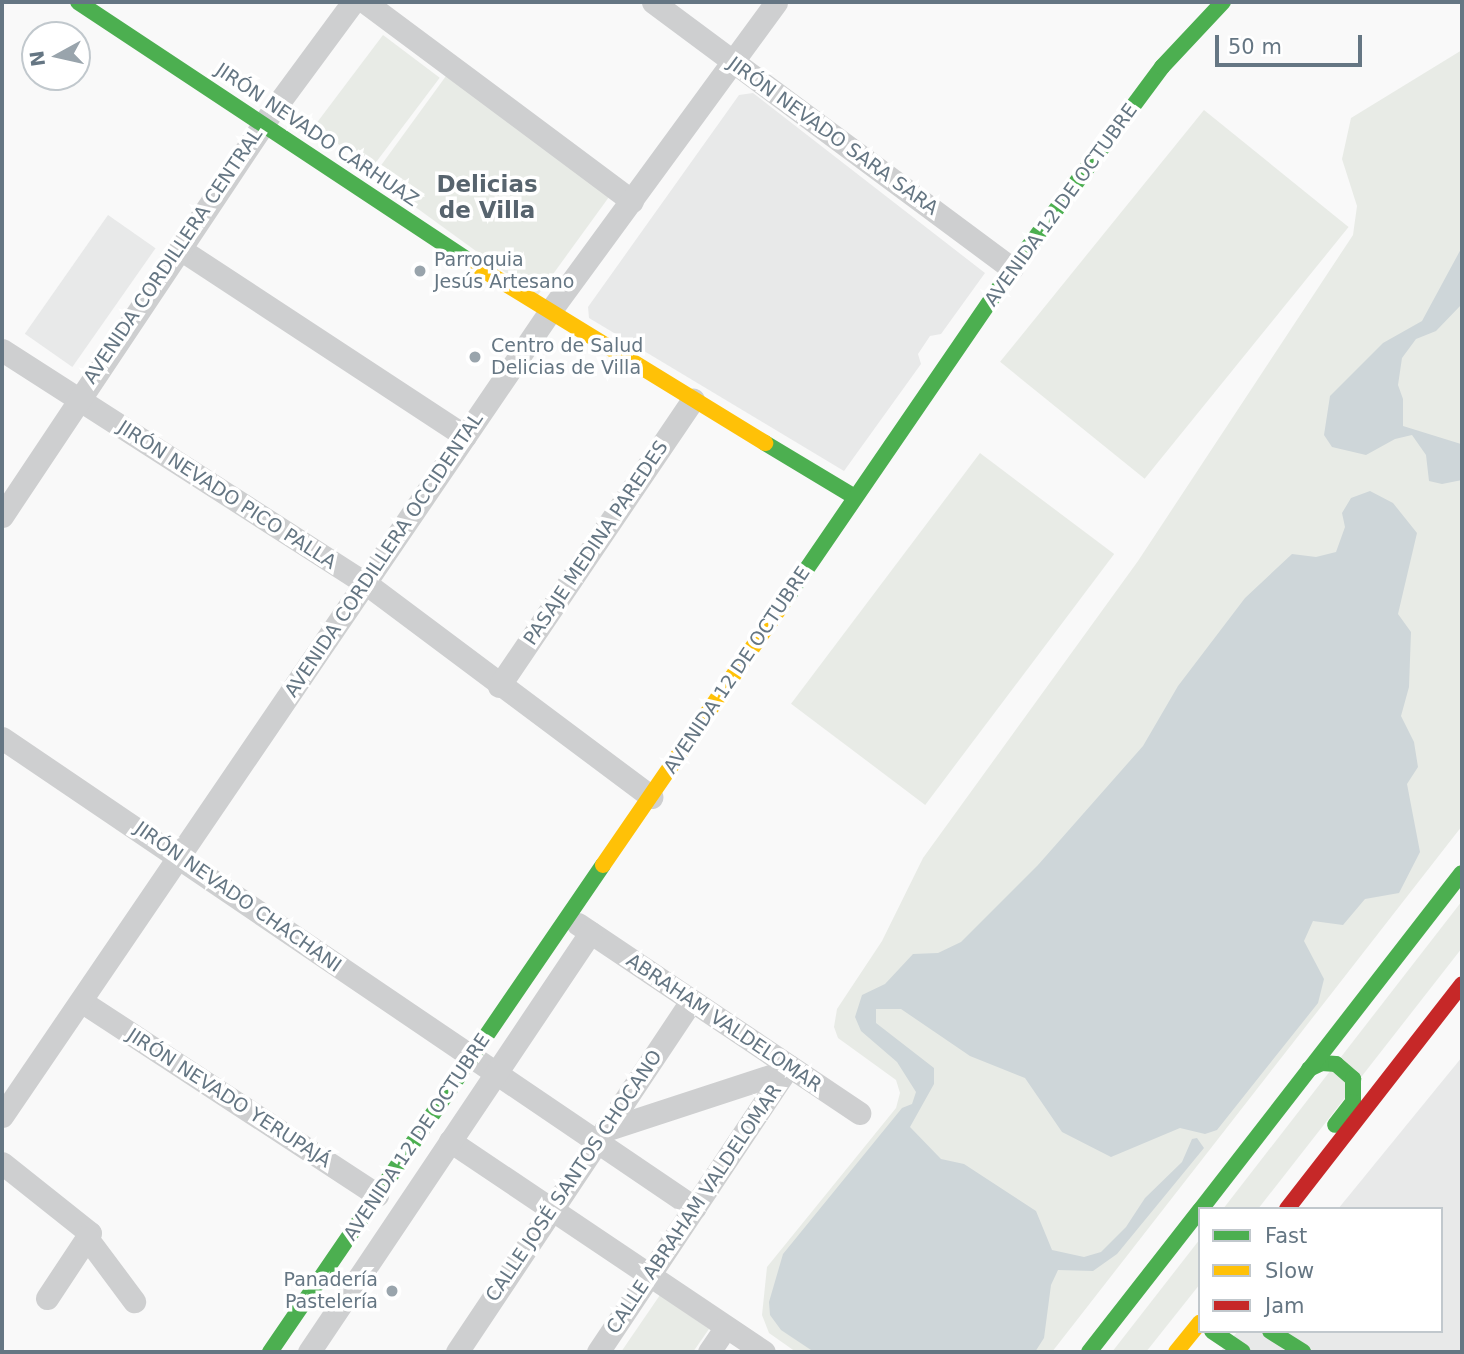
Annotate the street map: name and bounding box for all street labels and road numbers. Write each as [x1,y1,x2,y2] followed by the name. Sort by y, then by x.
[724,52,942,220] street label: JIRÓN NEVADO SARA SARA
[211,58,423,212] street label: JIRÓN NEVADO CARHUAZ
[980,99,1142,311] street label: AVENIDA 12 DE OCTUBRE
[79,124,267,388] street label: AVENIDA CORDILLERA CENTRAL
[280,409,488,701] street label: AVENIDA CORDILLERA OCCIDENTAL
[114,416,340,574] street label: JIRÓN NEVADO PICO PALLA
[519,437,673,649] street label: PASAJE MEDINA PAREDES
[659,562,815,778] street label: AVENIDA 12 DE OCTUBRE
[130,817,346,977] street label: JIRÓN NEVADO CHACHANI
[622,949,826,1097] street label: ABRAHAM VALDELOMAR
[123,1024,335,1172] street label: JIRÓN NEVADO YERUPAJÁ
[339,1029,495,1245] street label: AVENIDA 12 DE OCTUBRE
[481,1046,667,1306] street label: CALLE JOSÉ SANTOS CHOCANO
[602,1080,786,1338] street label: CALLE ABRAHAM VALDELOMAR

